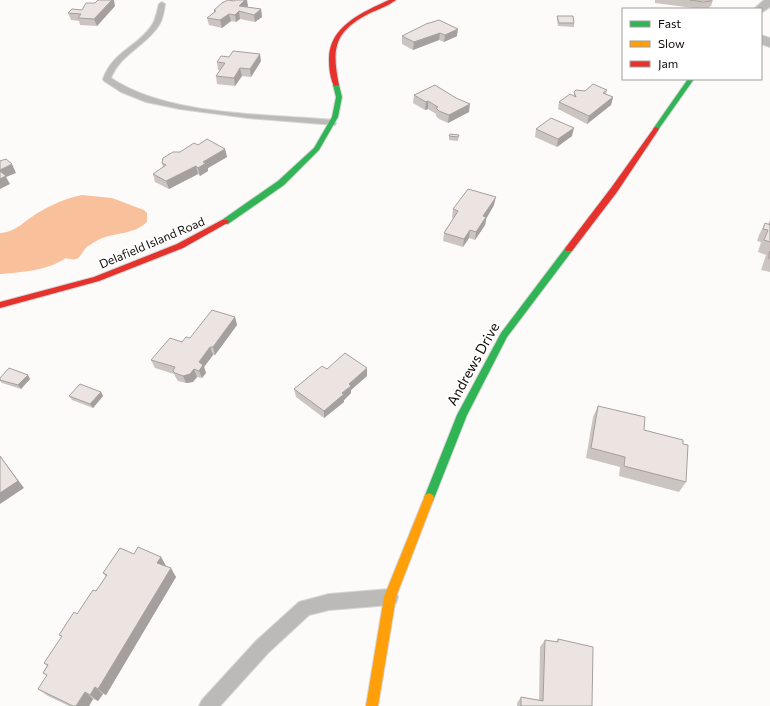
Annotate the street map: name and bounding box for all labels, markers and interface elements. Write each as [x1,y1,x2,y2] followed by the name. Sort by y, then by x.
[622,8,762,80] legend
[658,16,681,30] text: Fast
[658,36,685,50] text: Slow
[658,56,678,71] text: Jam
[97,213,206,271] street label: Delafield Island Road
[443,319,502,408] street label: Andrews Drive

